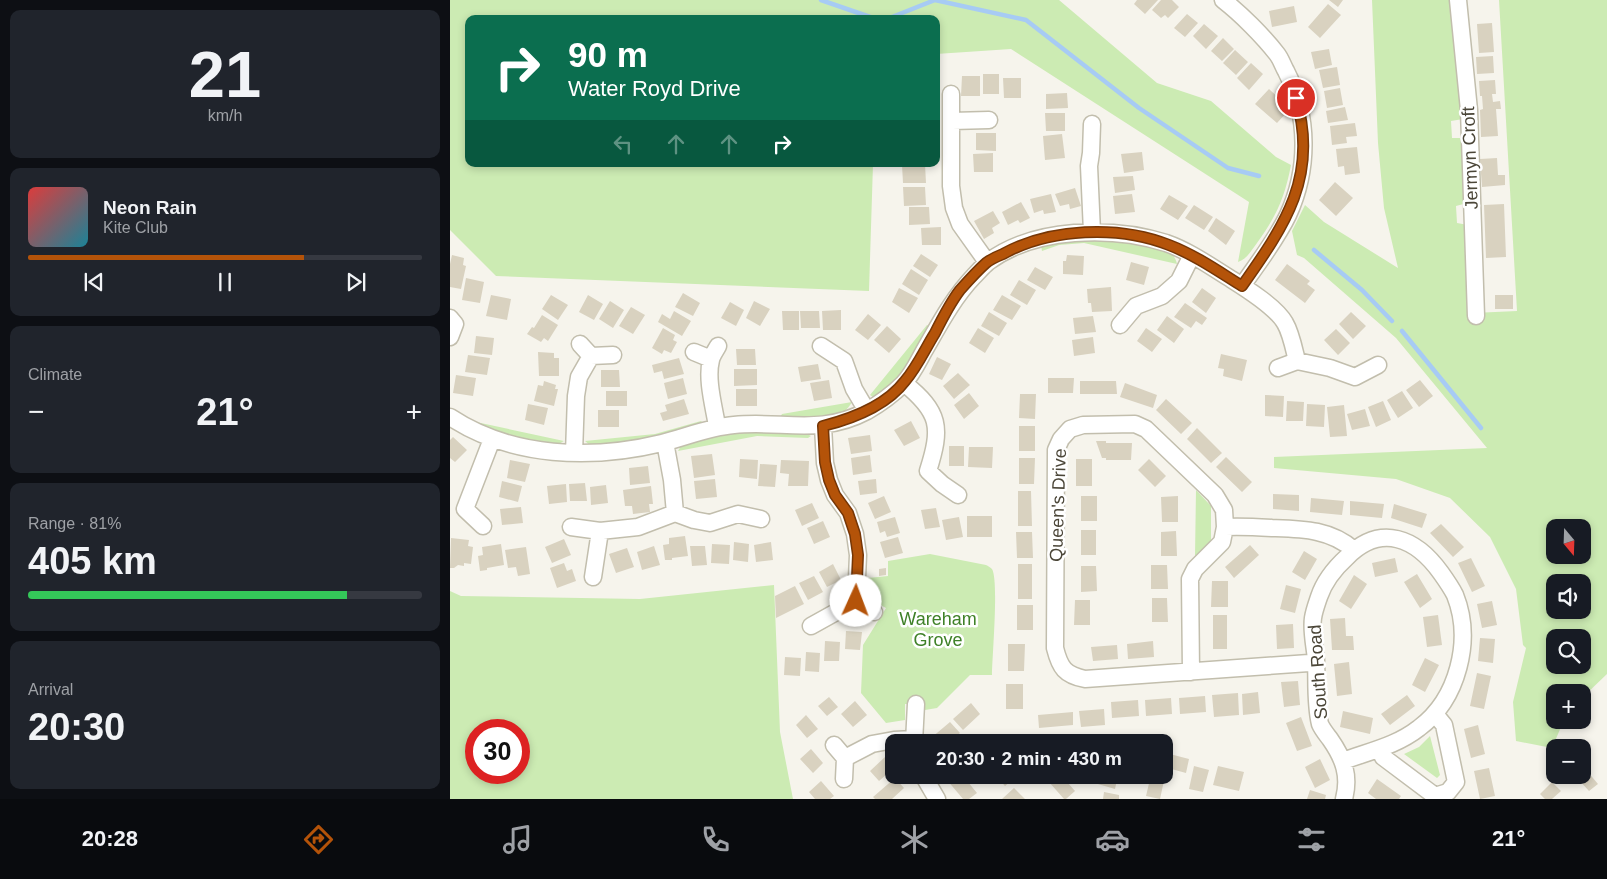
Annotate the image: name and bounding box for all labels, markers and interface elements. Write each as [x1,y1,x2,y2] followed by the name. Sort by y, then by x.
[485,35,550,100] icon: right
[568,35,648,74] text: 90 m
[189,38,261,111] text: 21
[568,76,741,101] text: Water Royd Drive
[1275,77,1317,119] pin
[1282,84,1310,112] icon: arrive
[1458,106,1482,210] street label: Jermyn Croft
[208,107,242,124] text: km/h
[609,130,637,158] icon: left
[662,130,690,158] icon: ahead
[715,130,743,158] icon: ahead
[768,130,796,158] icon: right
[103,197,197,218] text: Neon Rain
[103,219,168,236] text: Kite Club
[80,268,108,296] icon: previous
[211,268,239,296] icon: pause
[342,268,370,296] icon: next
[28,366,82,383] text: Climate
[196,391,254,433] text: 21°
[28,396,44,427] text: −
[406,396,422,427] text: +
[1046,448,1070,562] street label: Queen's Drive
[28,515,121,532] text: Range · 81%
[1546,519,1591,564] north arrow
[1546,519,1591,784] map controls
[28,540,157,582] text: 405 km
[829,574,881,626] position arrow
[1546,574,1591,619] button: sound
[899,609,977,650] park label: Wareham Grove
[1305,624,1331,720] street label: South Road
[1546,629,1591,674] button: search
[28,681,73,698] text: Arrival
[1546,684,1591,729] button: +
[28,706,125,748] text: 20:30
[465,719,530,784] speed limit sign: 30
[1546,739,1591,784] button: −
[936,748,1122,769] text: 20:30 · 2 min · 430 m
[301,822,336,857] icon: directions
[500,822,535,857] icon: music
[698,822,733,857] icon: phone
[897,822,932,857] icon: climate
[1095,822,1130,857] icon: car
[1294,822,1329,857] icon: filters
[82,826,138,851] text: 20:28
[1492,826,1525,851] text: 21°

